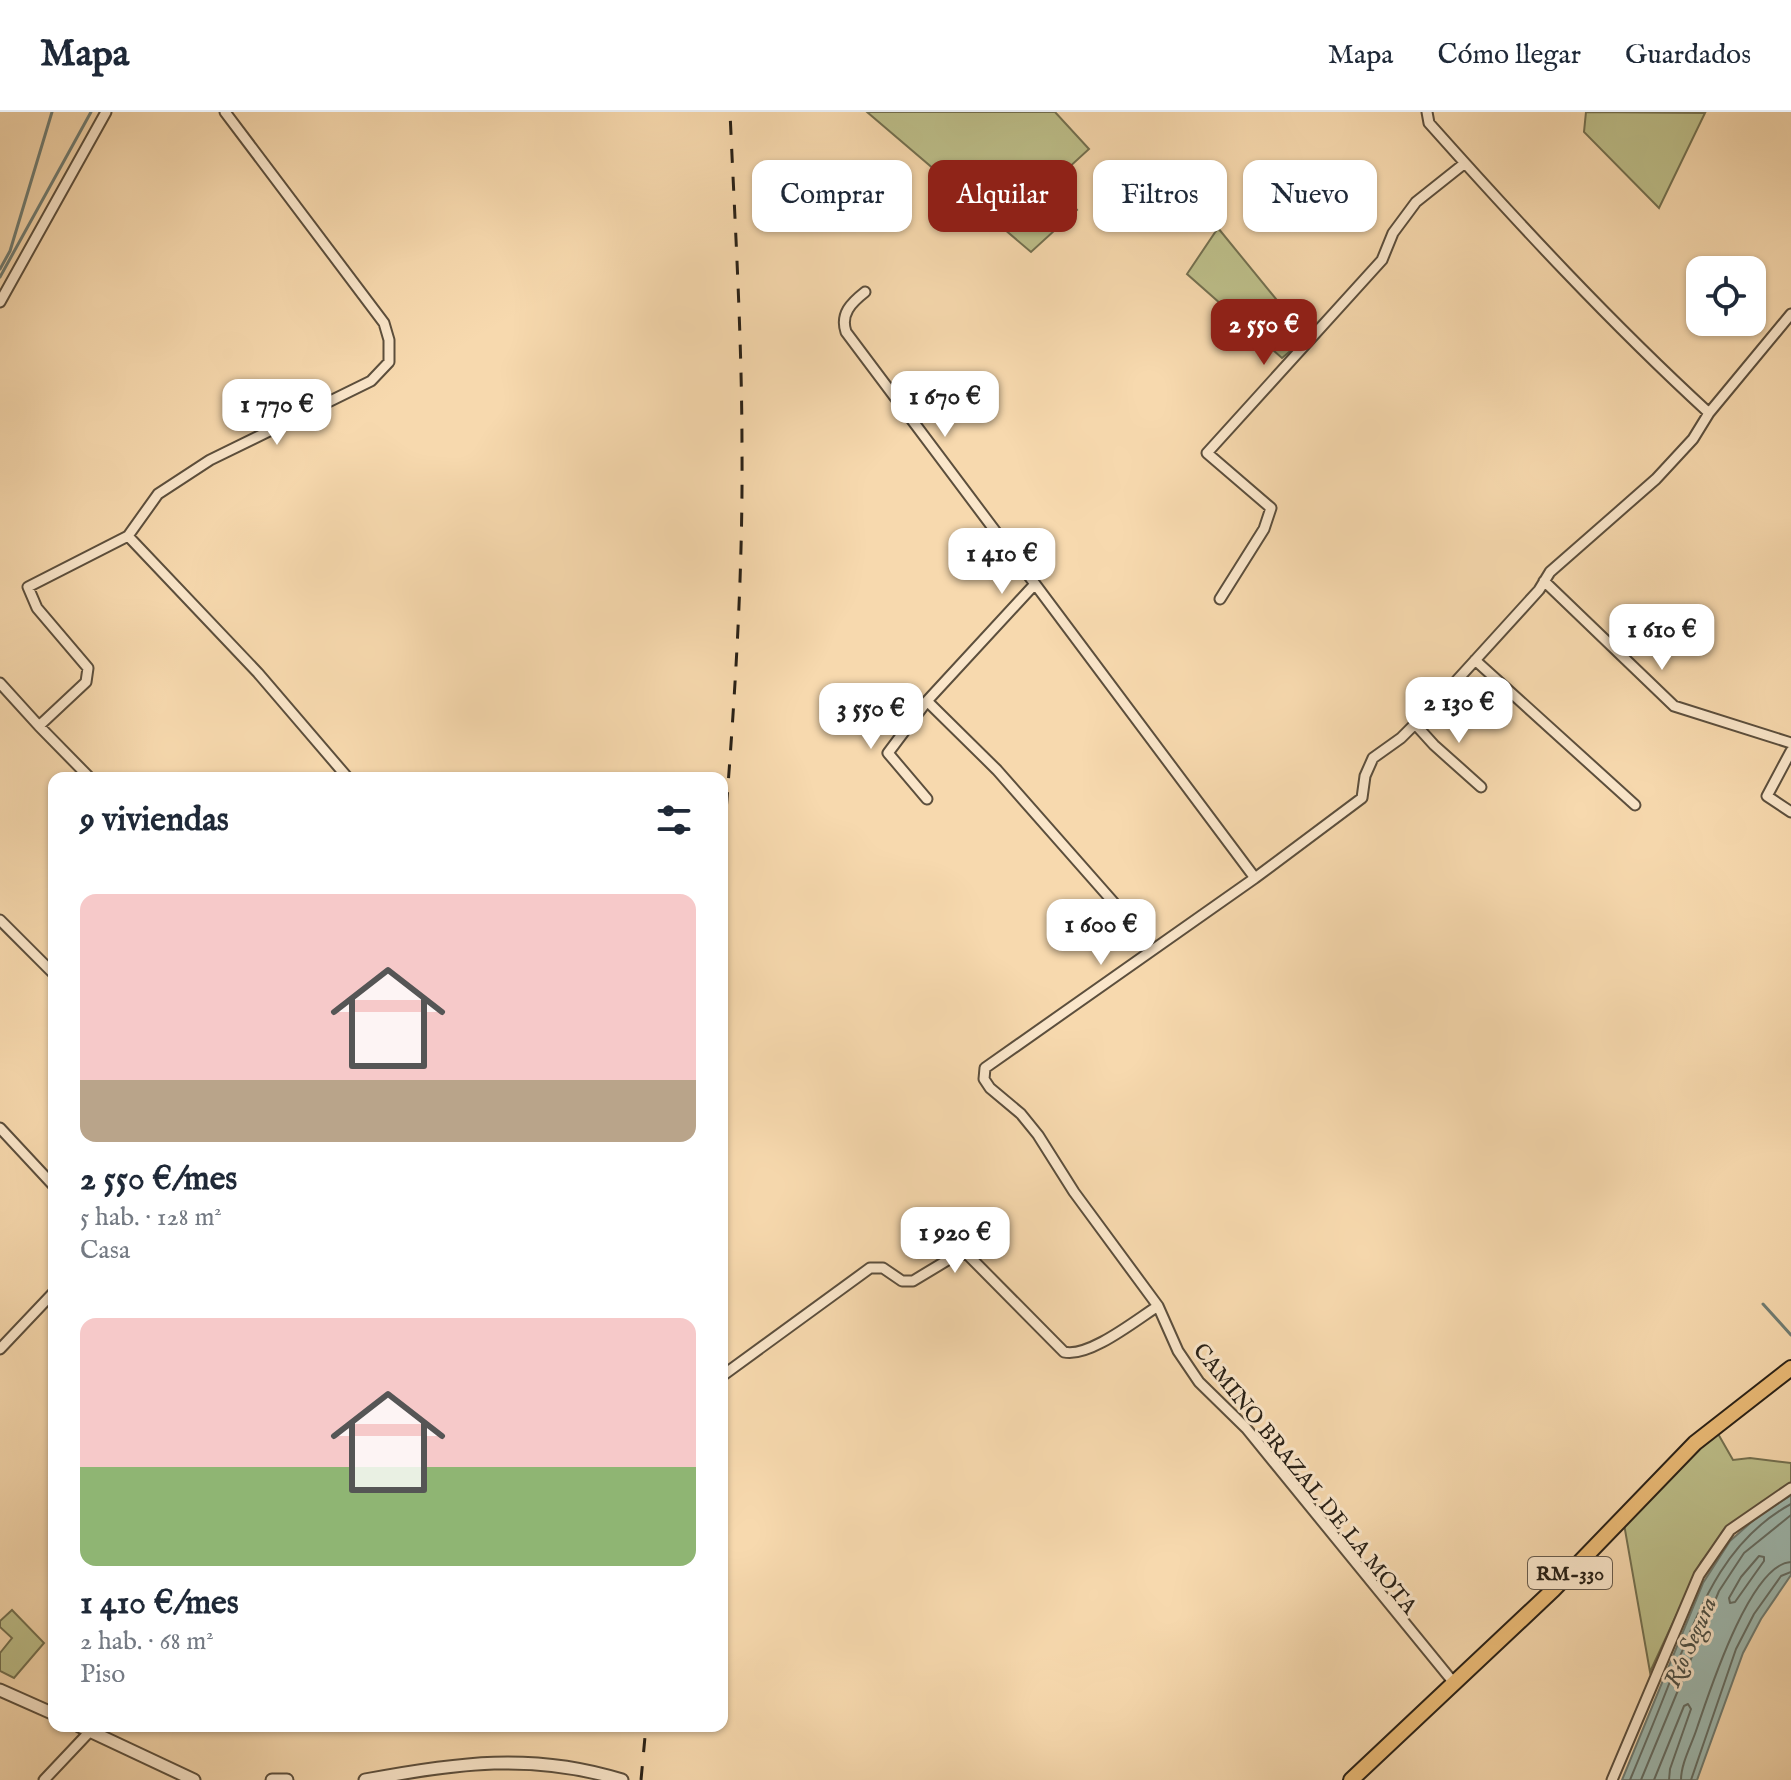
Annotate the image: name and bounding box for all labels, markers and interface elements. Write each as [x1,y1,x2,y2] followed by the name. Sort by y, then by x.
[40,31,129,79] text: Mapa
[1328,38,1393,73] text: Mapa
[1437,38,1581,73] text: Cómo llegar
[1625,38,1751,73] text: Guardados
[752,160,912,232] chip: Comprar
[928,160,1077,232] chip: Alquilar
[1093,160,1227,232] chip: Filtros
[1243,160,1377,232] chip: Nuevo
[1686,256,1766,336] map controls
[1686,256,1766,336] button: locate
[1190,299,1338,367] pin: 2 550 €
[1229,308,1299,341] text: 2 550 €
[871,371,1019,439] pin: 1 670 €
[203,379,351,447] pin: 1 770 €
[909,380,981,413] text: 1 670 €
[240,388,314,421] text: 1 770 €
[928,528,1076,596] pin: 1 410 €
[966,537,1038,570] text: 1 410 €
[1588,604,1736,672] pin: 1 610 €
[1627,613,1697,646] text: 1 610 €
[1385,677,1533,745] pin: 2 130 €
[797,683,945,751] pin: 3 550 €
[1424,686,1494,719] text: 2 130 €
[837,692,905,725] text: 3 550 €
[652,798,696,842] icon: filters
[80,799,229,842] text: 9 viviendas
[1027,899,1175,967] pin: 1 600 €
[1065,908,1137,941] text: 1 600 €
[316,946,460,1090] icon: home
[80,1158,237,1201] text: 2 550 €/mes
[80,1201,222,1234] text: 5 hab. · 128 m²
[881,1207,1029,1275] pin: 1 920 €
[919,1216,991,1249] text: 1 920 €
[80,1234,130,1267] text: Casa
[1186,1338,1423,1621] street label: CAMINO BRAZAL DE LA MOTA
[316,1370,460,1514] icon: home
[1528,1557,1612,1589] road number: RM-330
[80,1582,239,1625] text: 1 410 €/mes
[1658,1593,1725,1693] water label: Río Segura
[80,1625,214,1658] text: 2 hab. · 68 m²
[80,1658,125,1691] text: Piso

